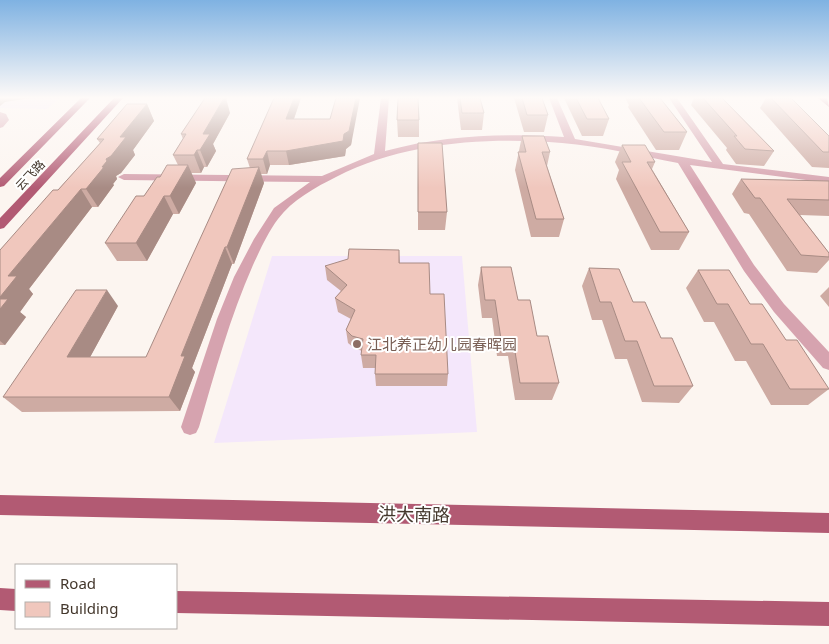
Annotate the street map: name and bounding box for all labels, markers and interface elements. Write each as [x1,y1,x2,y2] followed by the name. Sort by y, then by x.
[12,156,48,194] street label: 云飞路
[367,334,517,354] place label: 江北养正幼儿园春晖园
[351,338,363,350] marker: 江北养正幼儿园春晖园
[378,501,450,527] street label: 洪大南路
[15,564,178,629] legend
[60,573,96,593] text: Road
[60,598,118,618] text: Building

